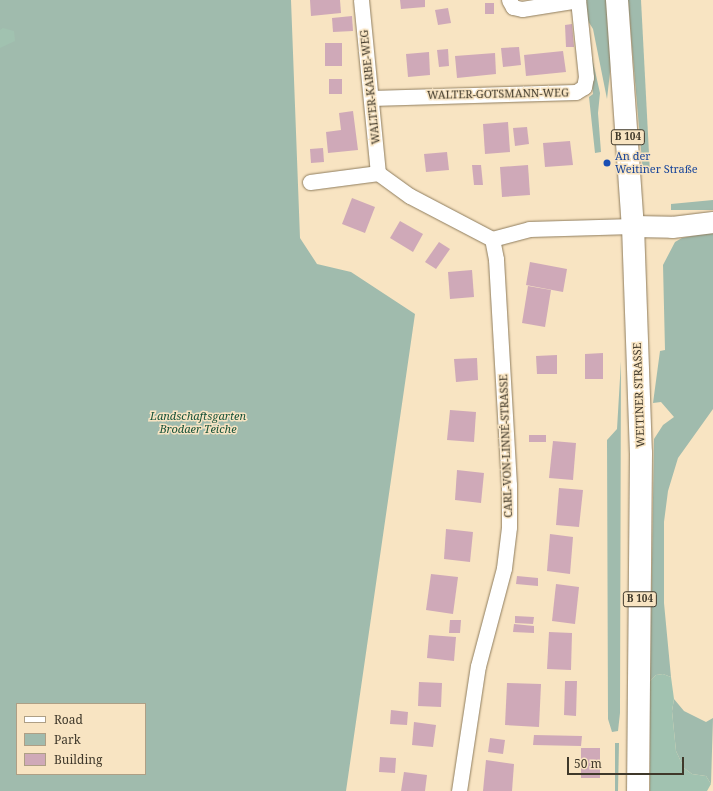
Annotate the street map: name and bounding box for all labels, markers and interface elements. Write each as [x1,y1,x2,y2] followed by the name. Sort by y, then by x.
[357,29,383,145] street label: WALTER-KARBE-WEG
[427,86,569,102] street label: WALTER-GOTSMANN-WEG
[610,129,646,145] road number: B 104
[615,150,698,176] place label: An der Weitiner Straße
[602,158,612,168] marker: An der Weitiner Straße
[631,342,647,448] street label: WEITINER STRASSE
[497,374,515,518] street label: CARL-VON-LINNÉ-STRASSE
[150,410,246,436] park label: Landschaftsgarten Brodaer Teiche
[622,591,658,607] road number: B 104
[16,703,146,775] legend
[54,711,83,728] text: Road
[54,731,81,748] text: Park
[569,749,686,775] scale bar
[54,751,102,768] text: Building
[574,755,602,772] text: 50 m

